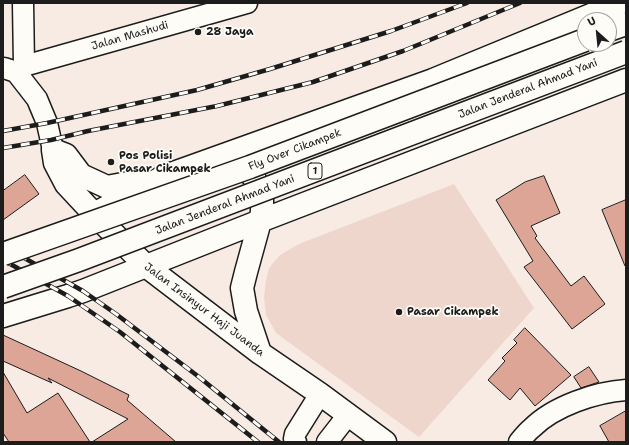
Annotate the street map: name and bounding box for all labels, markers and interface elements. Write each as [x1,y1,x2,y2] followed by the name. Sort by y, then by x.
[577,12,617,52] north arrow
[585,13,599,30] text: U
[90,19,170,53] street label: Jalan Mashudi
[206,25,254,39] place label: 28 Jaya
[193,27,203,37] marker: 28 Jaya
[456,56,600,122] street label: Jalan Jenderal Ahmad Yani
[247,126,343,174] street label: Fly Over Cikampek
[119,149,211,175] place label: Pos Polisi Pasar Cikampek
[106,157,116,167] marker: Pos Polisi Pasar Cikampek
[308,163,322,179] road number: 1
[153,172,297,238] street label: Jalan Jenderal Ahmad Yani
[141,260,267,360] street label: Jalan Insinyur Haji Juanda
[407,305,499,319] place label: Pasar Cikampek
[394,307,404,317] marker: Pasar Cikampek

